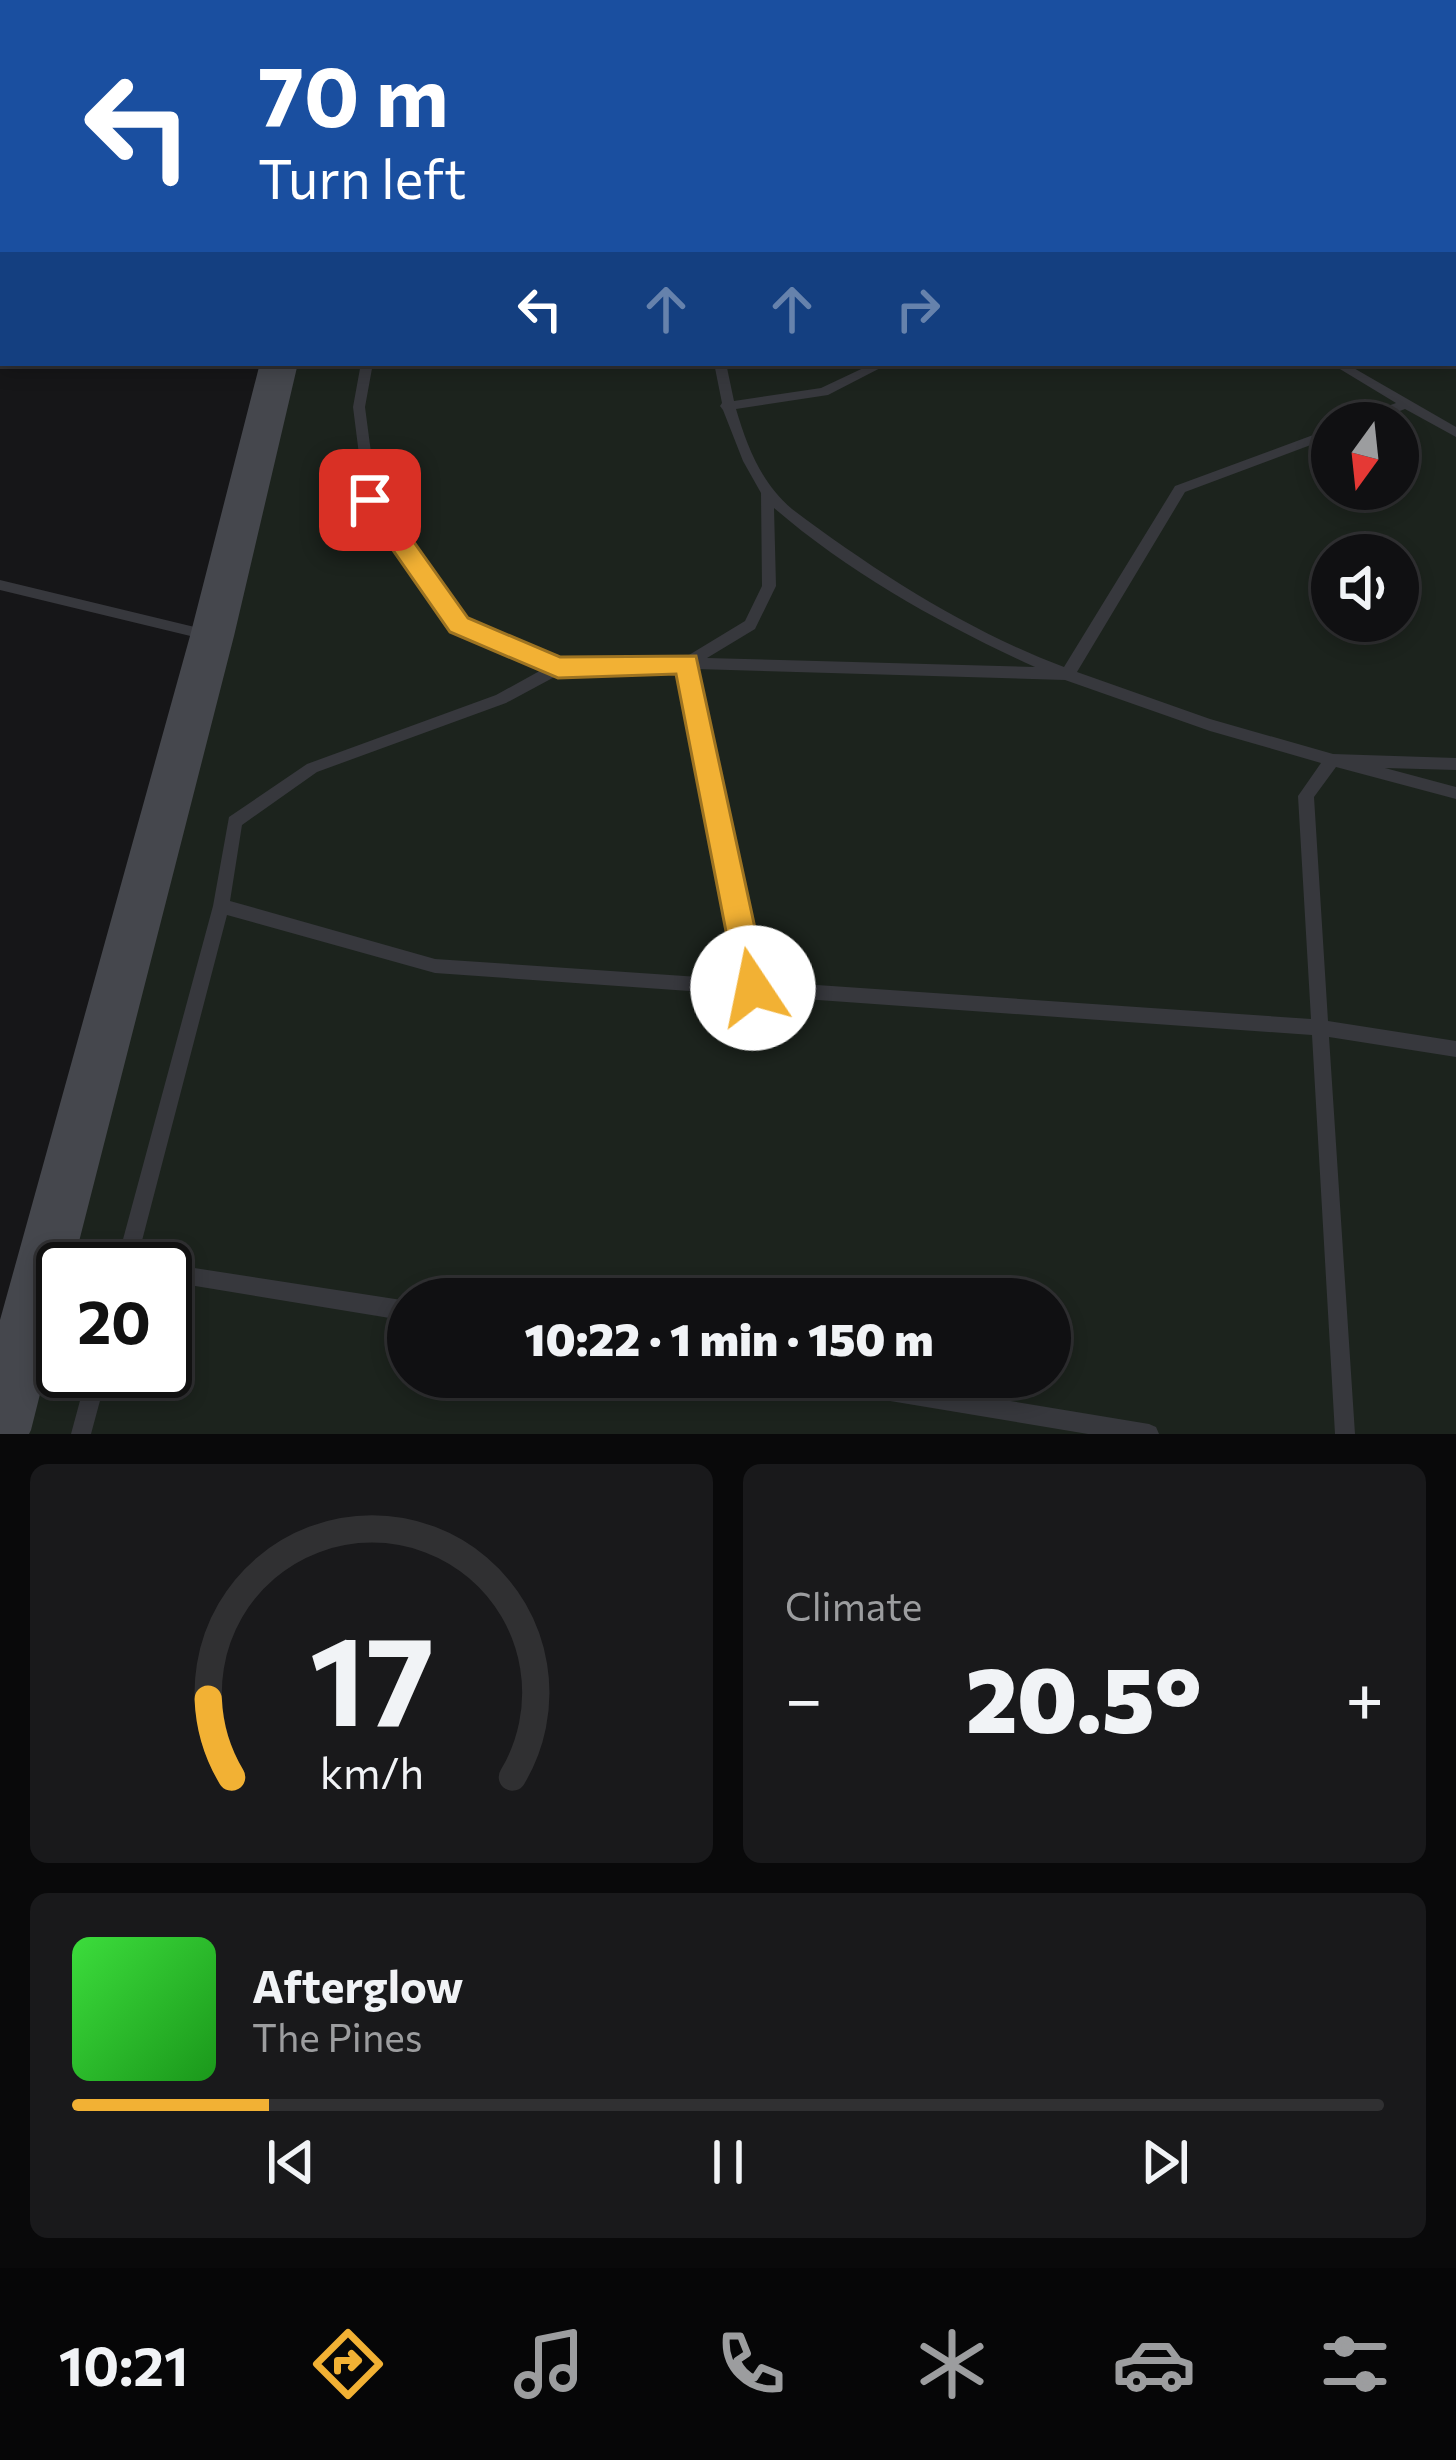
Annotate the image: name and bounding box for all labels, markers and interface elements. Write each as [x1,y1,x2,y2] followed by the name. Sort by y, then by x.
[258,42,449,144] text: 70 m
[60,48,216,204] icon: left
[258,144,466,210] text: Turn left
[507,276,573,342] icon: left
[633,276,699,342] icon: ahead
[759,276,825,342] icon: ahead
[885,276,951,342] icon: right
[1311,402,1419,510] north arrow
[1311,402,1419,642] map controls
[319,449,421,551] pin
[337,467,403,533] icon: arrive
[1311,534,1419,642] button: sound
[690,925,816,1051] position arrow
[36,1242,192,1398] speed limit sign: 20
[525,1310,933,1365] text: 10:22 · 1 min · 150 m
[785,1581,922,1629] text: Climate
[309,1599,434,1752] text: 17
[966,1641,1202,1752] text: 20.5°
[785,1656,823,1737] text: −
[1345,1656,1384,1737] text: +
[319,1744,424,1797] text: km/h
[252,1957,463,2012] text: Afterglow
[252,2012,423,2060] text: The Pines
[258,2129,324,2195] icon: previous
[695,2129,761,2195] icon: pause
[1132,2129,1198,2195] icon: next
[306,2322,390,2406] icon: directions
[507,2322,591,2406] icon: music
[709,2322,793,2406] icon: phone
[910,2322,994,2406] icon: climate
[1112,2322,1196,2406] icon: car
[1313,2322,1397,2406] icon: filters
[59,2331,188,2397] text: 10:21

